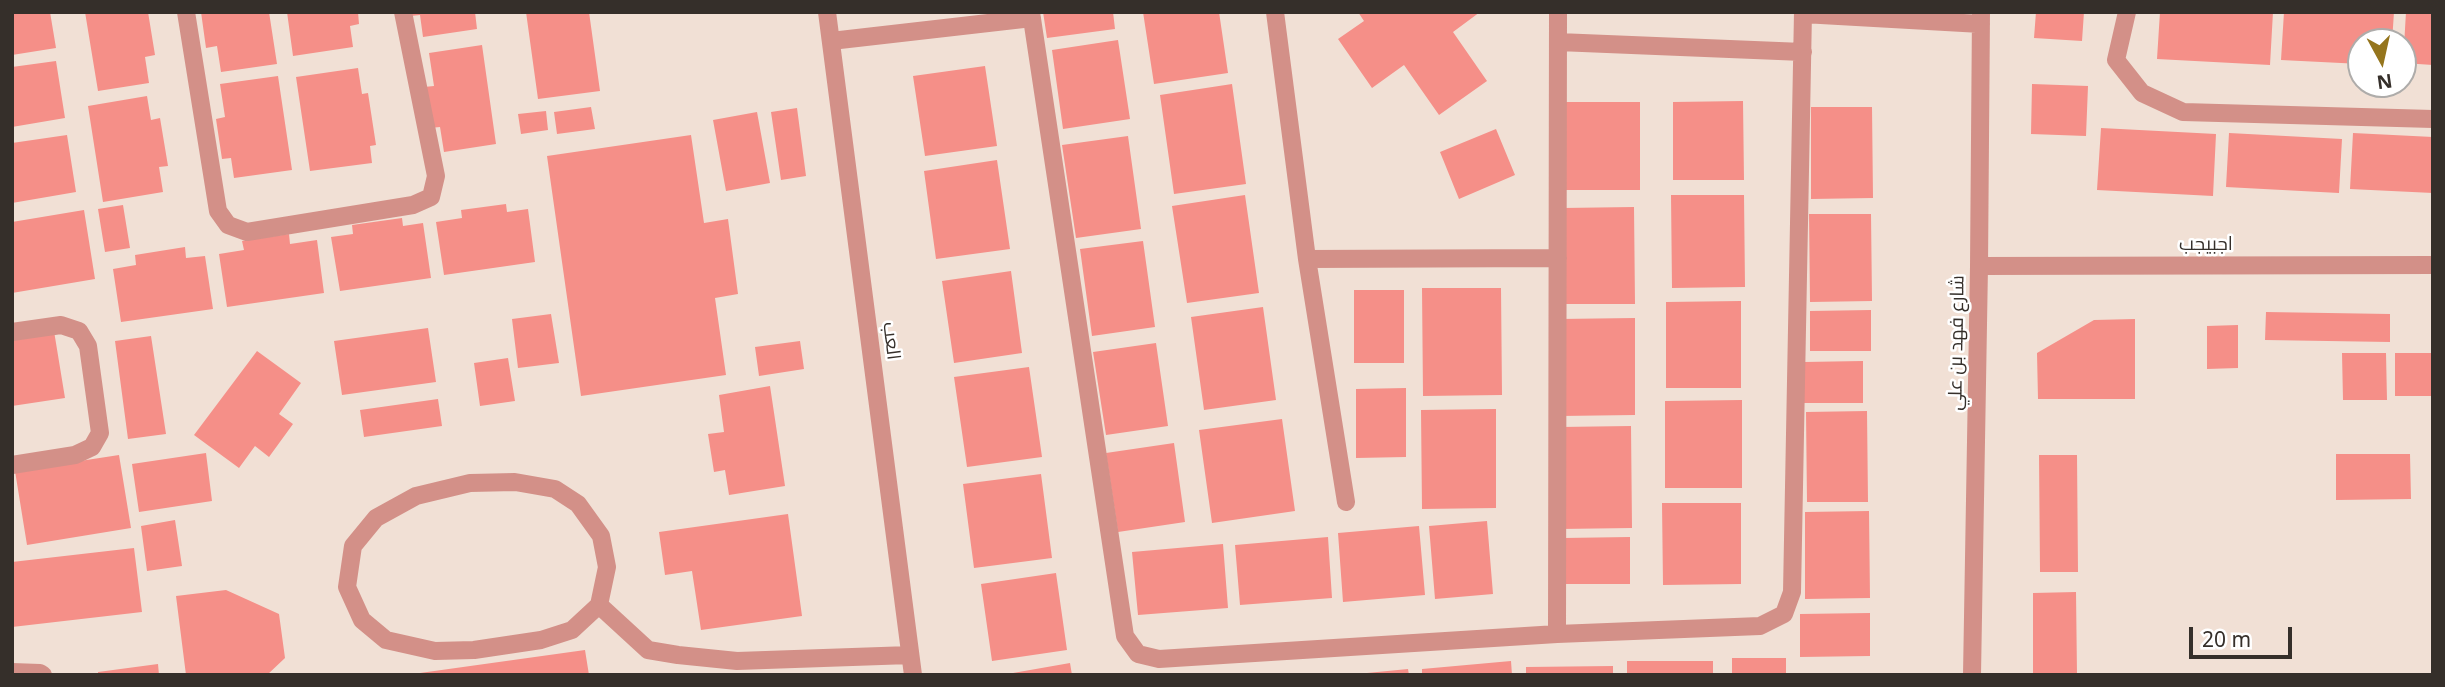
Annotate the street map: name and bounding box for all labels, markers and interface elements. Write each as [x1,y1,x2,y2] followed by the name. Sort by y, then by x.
[2347,28,2417,98] north arrow
[2375,68,2394,96] text: N
[2179,234,2233,256] street label: اجبيجب
[1944,275,1970,411] street label: شارع فهد بن علي
[877,321,905,361] street label: العب
[2193,614,2296,658] scale bar
[2202,625,2251,653] text: 20 m

